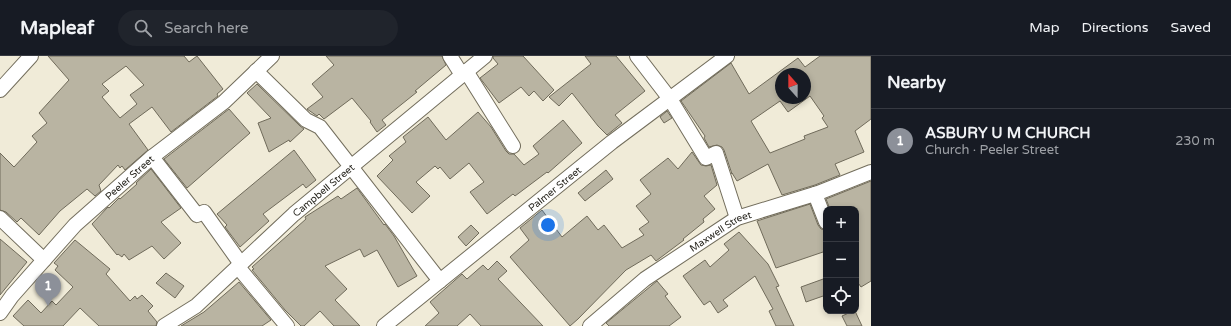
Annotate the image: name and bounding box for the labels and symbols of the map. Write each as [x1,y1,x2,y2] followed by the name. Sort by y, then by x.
[775,68,811,104] north arrow
[103,153,157,203] street label: Peeler Street
[291,162,357,220] street label: Campbell Street
[526,164,584,214] street label: Palmer Street
[688,209,753,255] street label: Maxwell Street
[538,215,558,235] your location
[35,273,61,306] pin: 1

